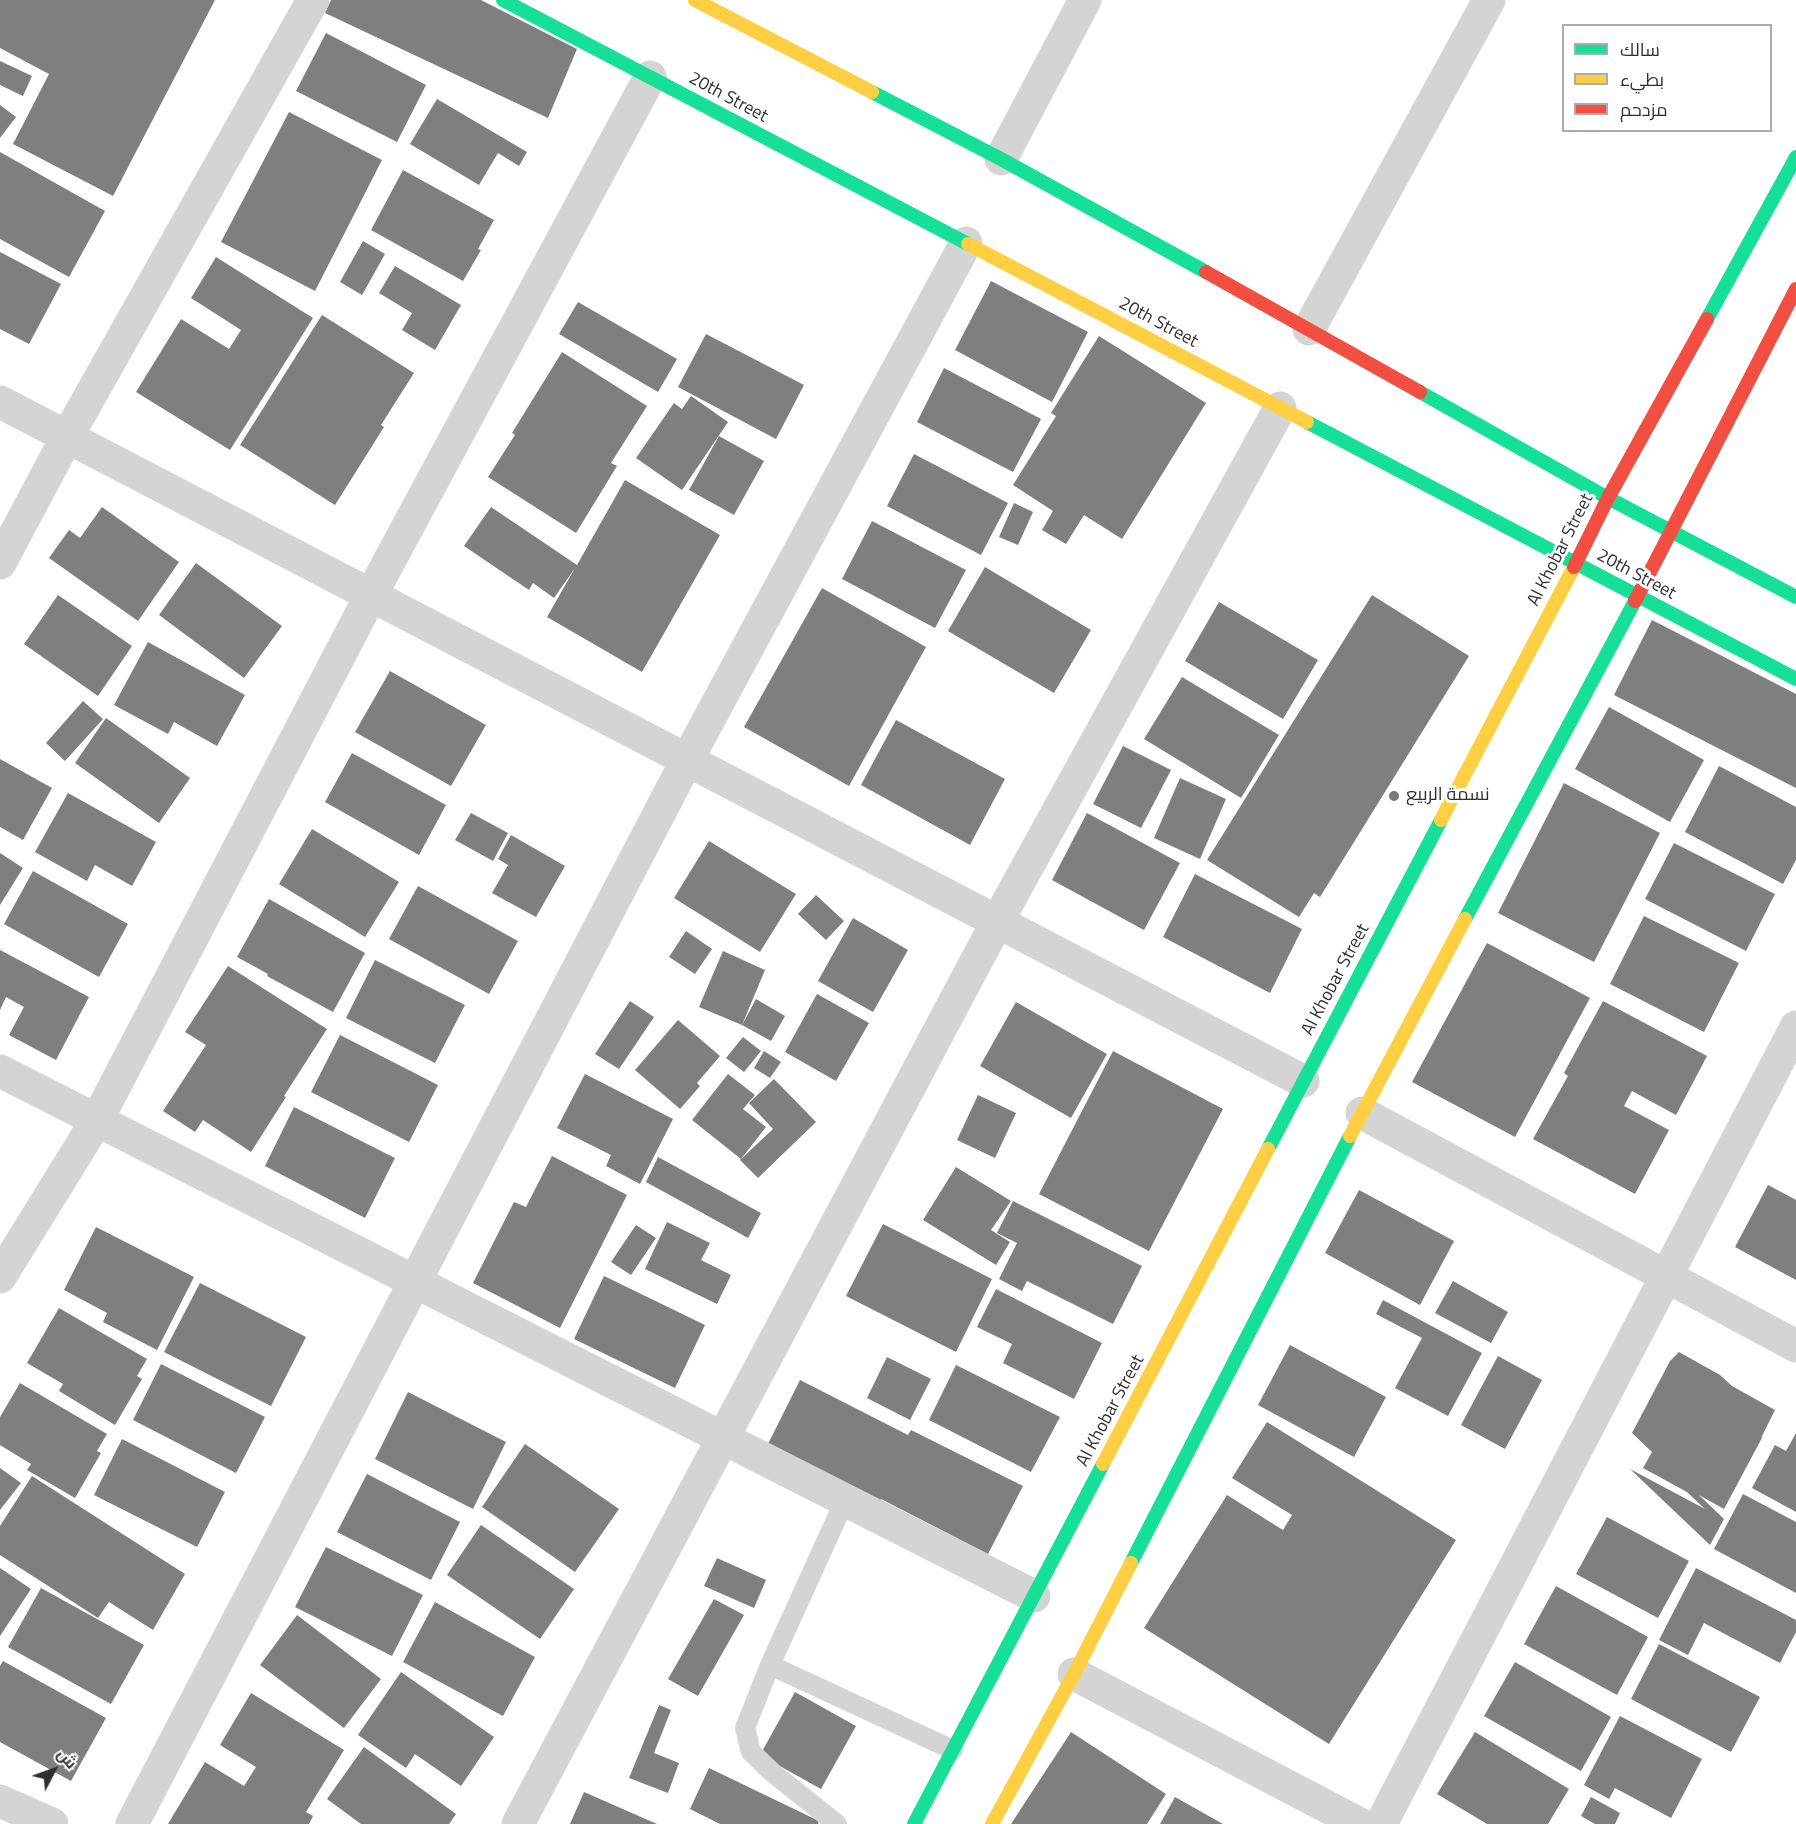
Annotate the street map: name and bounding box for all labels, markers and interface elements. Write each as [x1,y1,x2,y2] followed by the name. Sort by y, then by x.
[1562,24,1772,132] legend
[1620,36,1660,63] text: سالك
[1620,66,1664,93] text: بطيء
[685,68,771,128] street label: 20th Street
[1620,96,1668,123] text: مزدحم
[1115,293,1201,353] street label: 20th Street
[1523,490,1599,610] street label: Al Khobar Street
[1593,545,1679,605] street label: 20th Street
[1406,785,1489,807] place label: نسمة الربيع
[1387,789,1401,803] marker: نسمة الربيع
[1298,920,1374,1040] street label: Al Khobar Street
[1073,1351,1149,1471] street label: Al Khobar Street
[24,1740,84,1800] north arrow
[52,1743,83,1774] text: ش

